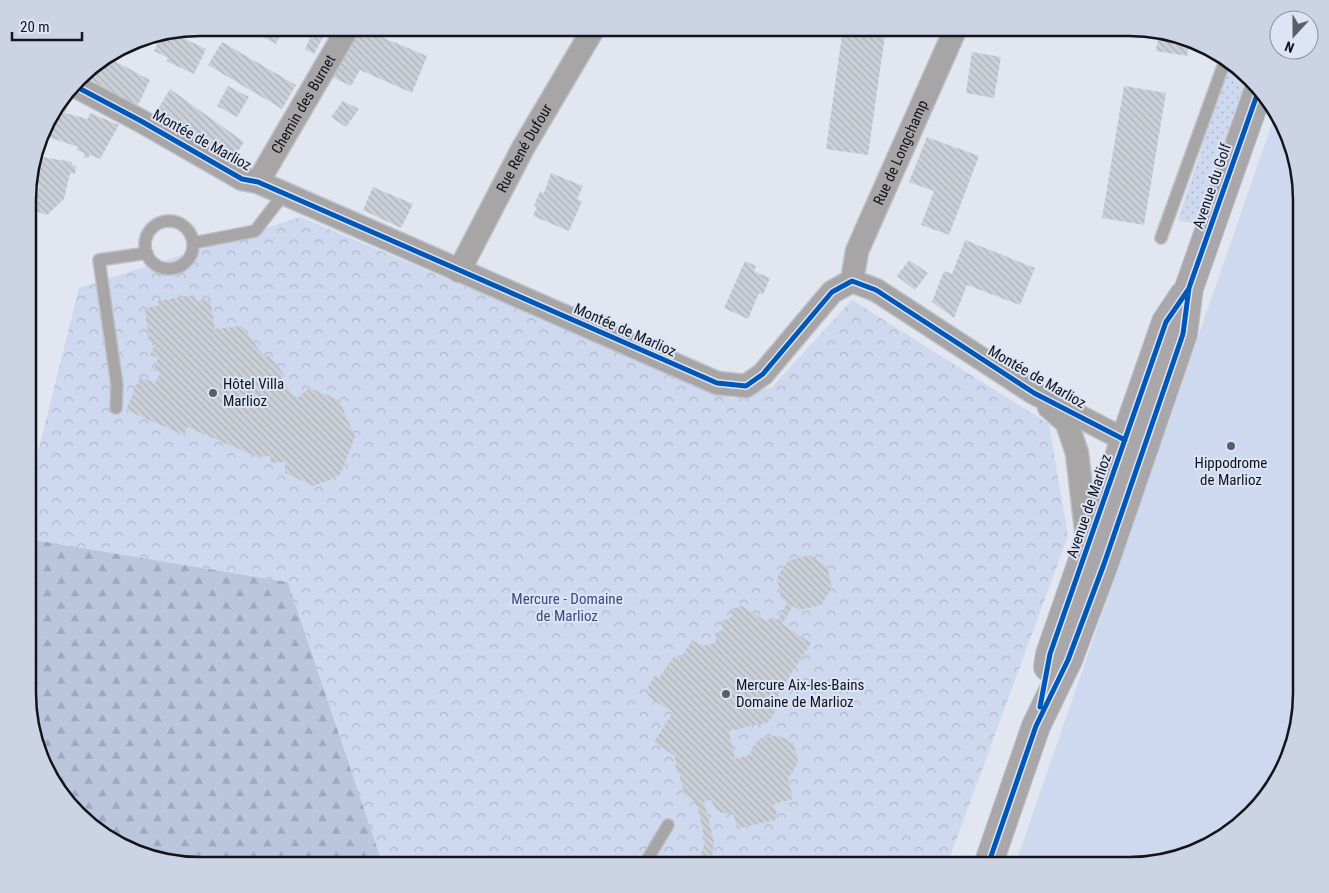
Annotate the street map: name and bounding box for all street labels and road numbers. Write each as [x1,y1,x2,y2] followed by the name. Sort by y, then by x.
[267,51,339,157] street label: Chemin des Burnet
[869,97,932,208] street label: Rue de Longchamp
[492,100,556,196] street label: Rue René Dufour
[150,105,254,175] street label: Montée de Marlioz
[1189,141,1235,231] street label: Avenue du Golf
[571,299,679,361] street label: Montée de Marlioz
[985,342,1089,412] street label: Montée de Marlioz
[1063,452,1115,560] street label: Avenue de Marlioz

